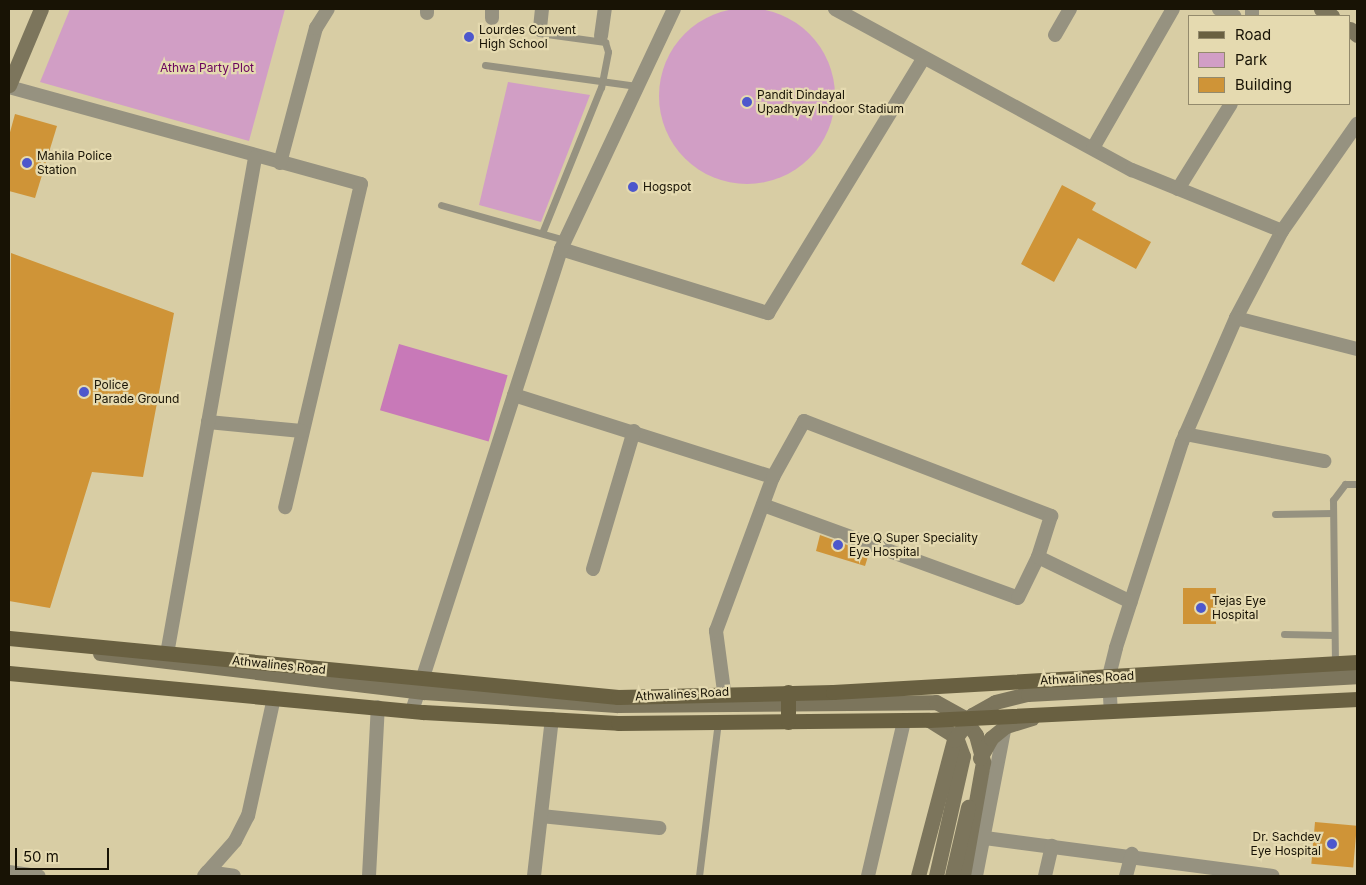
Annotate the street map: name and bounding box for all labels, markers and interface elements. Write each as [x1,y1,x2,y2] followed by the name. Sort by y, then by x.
[1188,15,1351,105] legend
[479,23,576,51] place label: Lourdes Convent High School
[1235,25,1271,44] text: Road
[463,31,475,43] marker: Lourdes Convent High School
[1235,50,1267,69] text: Park
[160,61,254,75] park label: Athwa Party Plot
[1235,75,1292,94] text: Building
[757,88,904,116] place label: Pandit Dindayal Upadhyay Indoor Stadium
[741,96,753,108] marker: Pandit Dindayal Upadhyay Indoor Stadium
[37,149,112,177] place label: Mahila Police Station
[21,157,33,169] marker: Mahila Police Station
[643,180,691,194] place label: Hogspot
[627,181,639,193] marker: Hogspot
[94,378,179,406] place label: Police Parade Ground
[78,386,90,398] marker: Police Parade Ground
[849,531,978,559] place label: Eye Q Super Speciality Eye Hospital
[831,538,845,552] marker: Eye Q Super Speciality Eye Hospital
[1212,594,1266,622] place label: Tejas Eye Hospital
[1194,601,1208,615] marker: Tejas Eye Hospital
[231,653,327,677] street label: Athwalines Road
[1040,668,1134,688] street label: Athwalines Road
[635,684,729,704] street label: Athwalines Road
[1251,830,1321,858] place label: Dr. Sachdev Eye Hospital
[1325,837,1339,851] marker: Dr. Sachdev Eye Hospital
[18,838,111,870] scale bar
[23,847,59,866] text: 50 m

